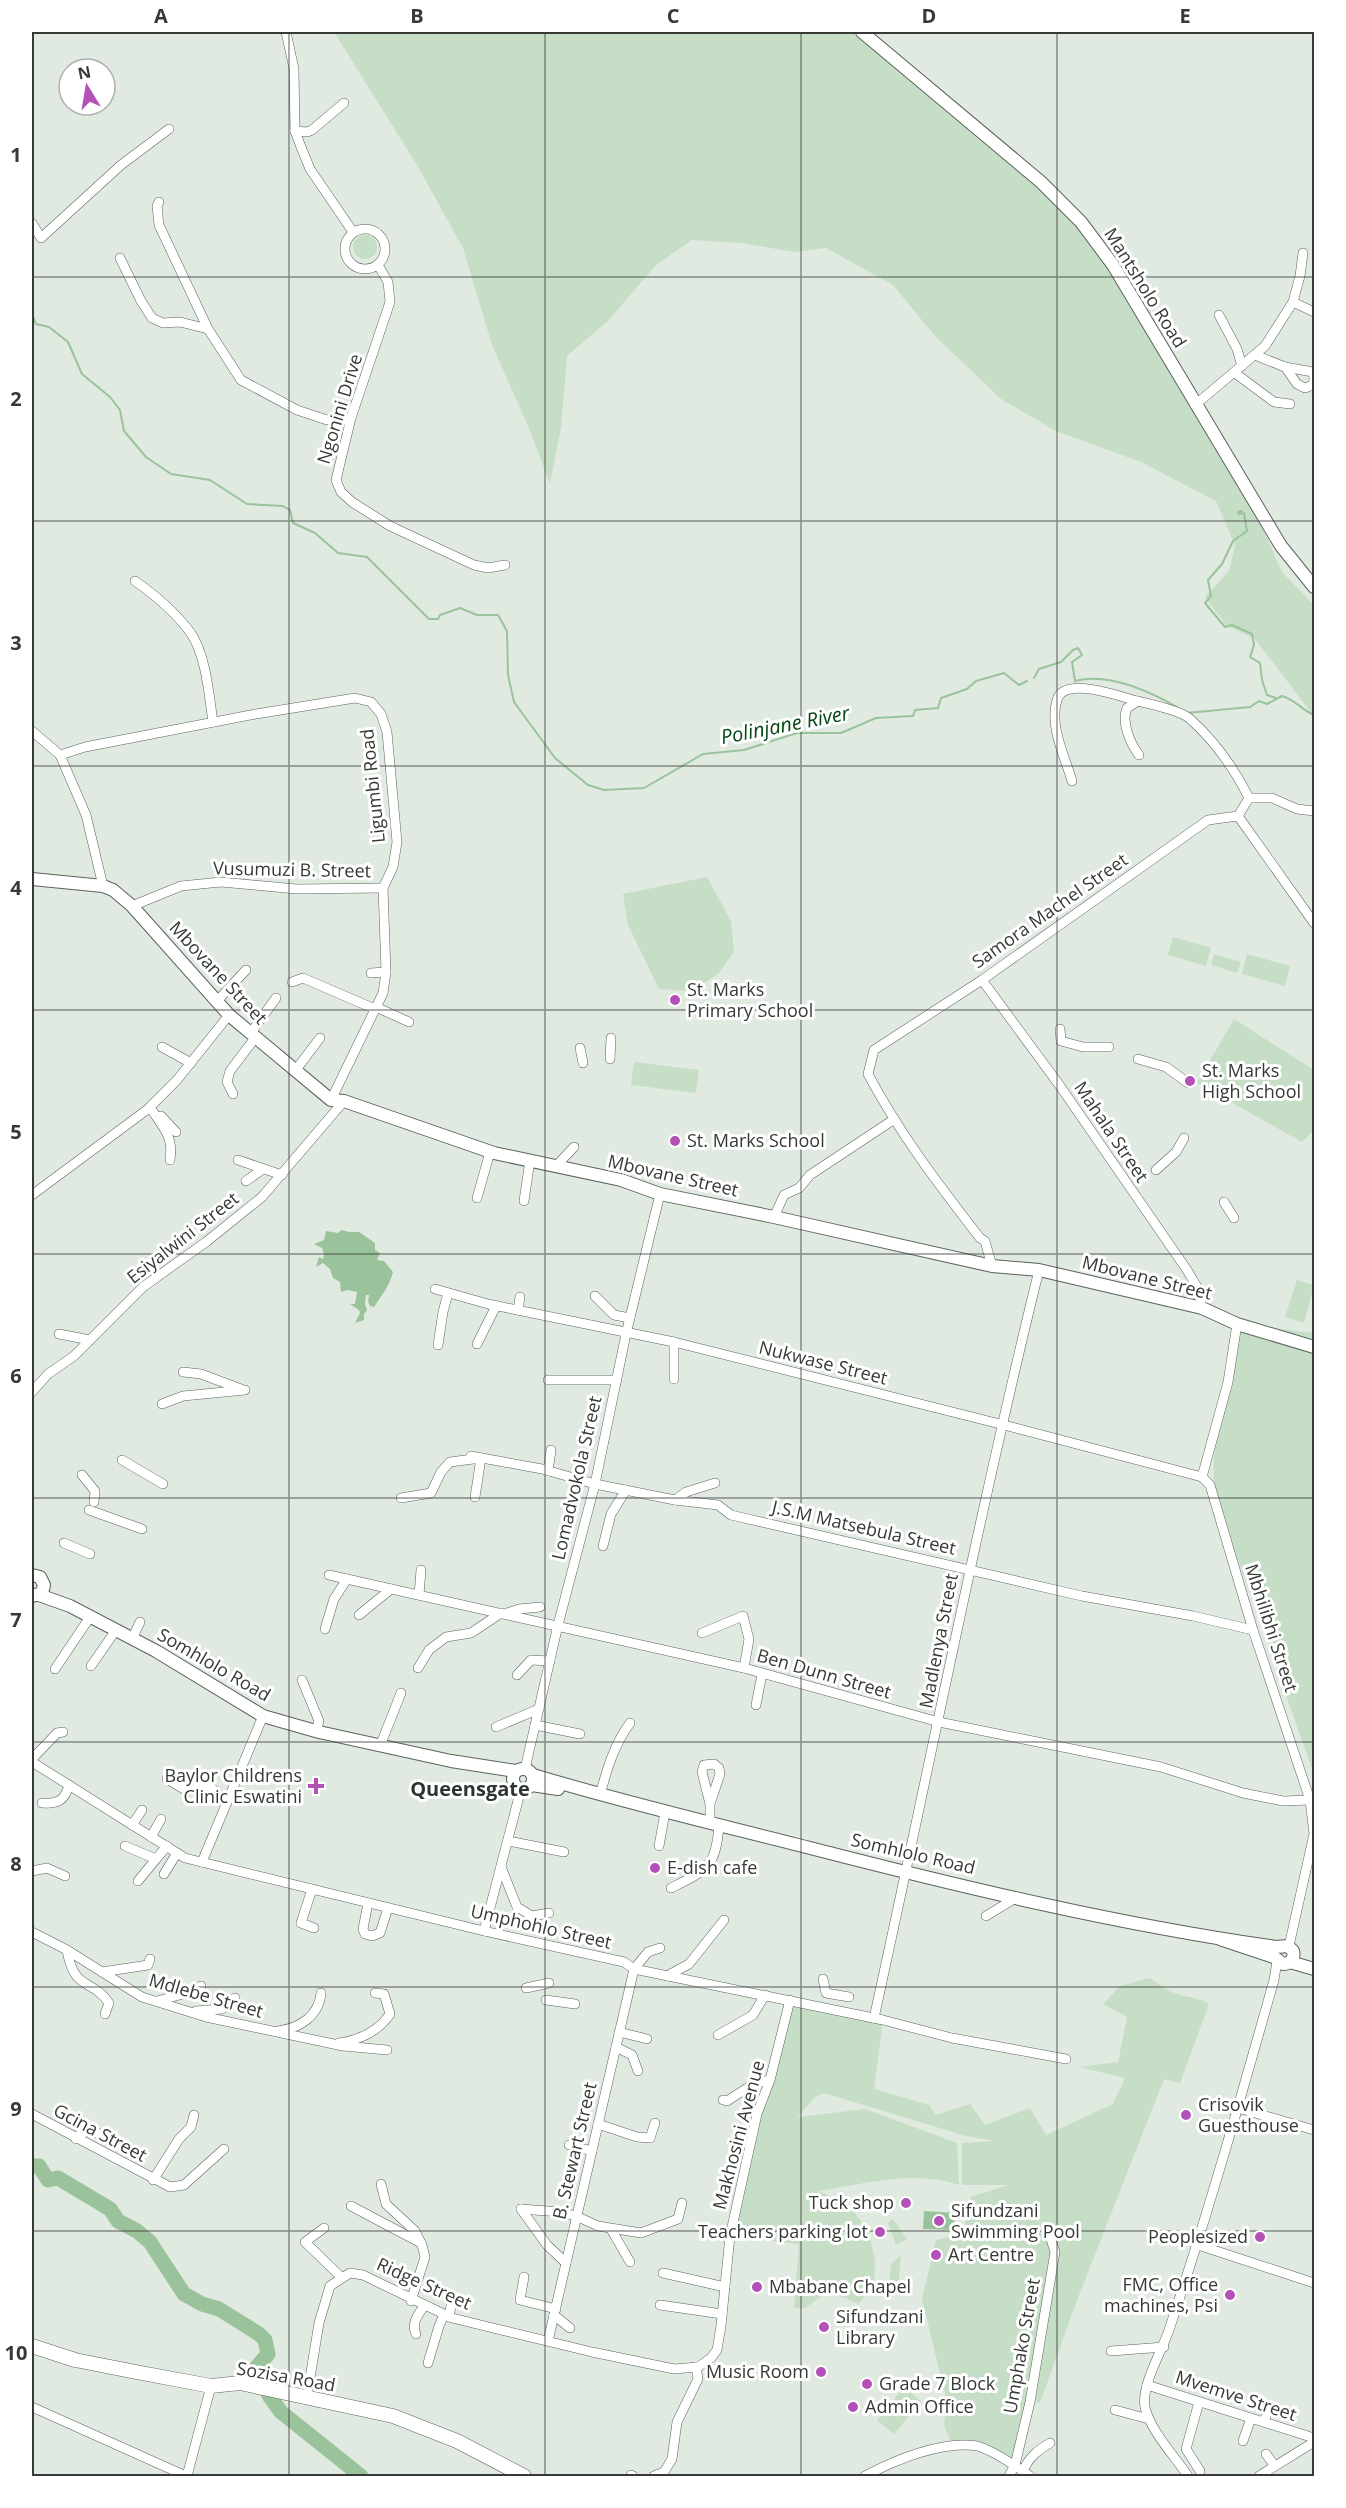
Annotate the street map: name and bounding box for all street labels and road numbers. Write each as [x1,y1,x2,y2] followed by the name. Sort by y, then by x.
[1099,223,1192,352] street label: Mantsholo Road
[311,351,367,467] street label: Ngonini Drive
[354,728,390,844] street label: Ligumbi Road
[967,847,1132,973] street label: Samora Machel Street
[213,856,371,882] street label: Vusumuzi B. Street
[165,915,273,1029] street label: Mbovane Street
[1069,1076,1154,1187] street label: Mahala Street
[606,1148,741,1202] street label: Mbovane Street
[122,1186,243,1288] street label: Esiyalwini Street
[1080,1249,1215,1305] street label: Mbovane Street
[756,1334,890,1390] street label: Nukwase Street
[545,1393,607,1562] street label: Lomadvokola Street
[768,1494,958,1560] street label: J.S.M Matsebula Street
[1240,1561,1304,1695] street label: Mbhilibhi Street
[913,1571,963,1710] street label: Madlenya Street
[154,1622,275,1706] street label: Somhlolo Road
[754,1642,894,1704] street label: Ben Dunn Street
[849,1827,978,1879] street label: Somhlolo Road
[468,1898,614,1954] street label: Umphohlo Street
[146,1967,266,2023] street label: Mdlebe Street
[707,2057,769,2212] street label: Makhosini Avenue
[547,2080,601,2222] street label: B. Stewart Street
[50,2098,151,2167] street label: Gcina Street
[373,2251,476,2315] street label: Ridge Street
[997,2276,1045,2415] street label: Umphako Street
[235,2356,337,2397] street label: Sozisa Road
[1173,2364,1300,2426] street label: Mvemve Street

